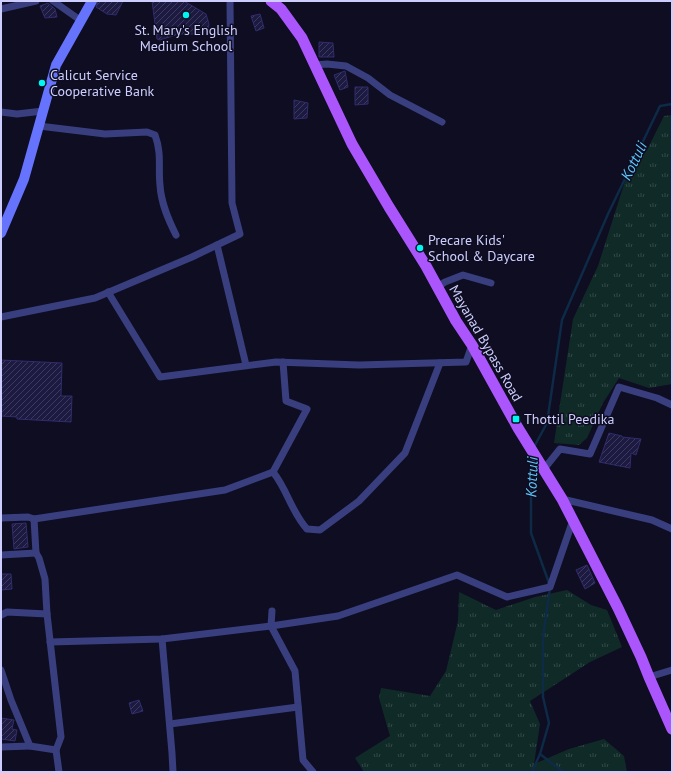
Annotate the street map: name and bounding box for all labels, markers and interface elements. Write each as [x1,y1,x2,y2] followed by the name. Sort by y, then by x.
[181,10,191,20] marker: St. Mary's English Medium School
[134,21,238,55] place label: St. Mary's English Medium School
[50,66,155,100] place label: Calicut Service Cooperative Bank
[37,78,47,88] marker: Calicut Service Cooperative Bank
[616,137,651,183] water label: Kottuli
[428,231,535,265] place label: Precare Kids' School & Daycare
[415,243,425,253] marker: Precare Kids' School & Daycare
[445,281,527,405] street label: Mayanad Bypass Road
[524,410,614,428] place label: Thottil Peedika
[511,414,521,424] marker: Thottil Peedika
[521,455,542,498] water label: Kottuli

